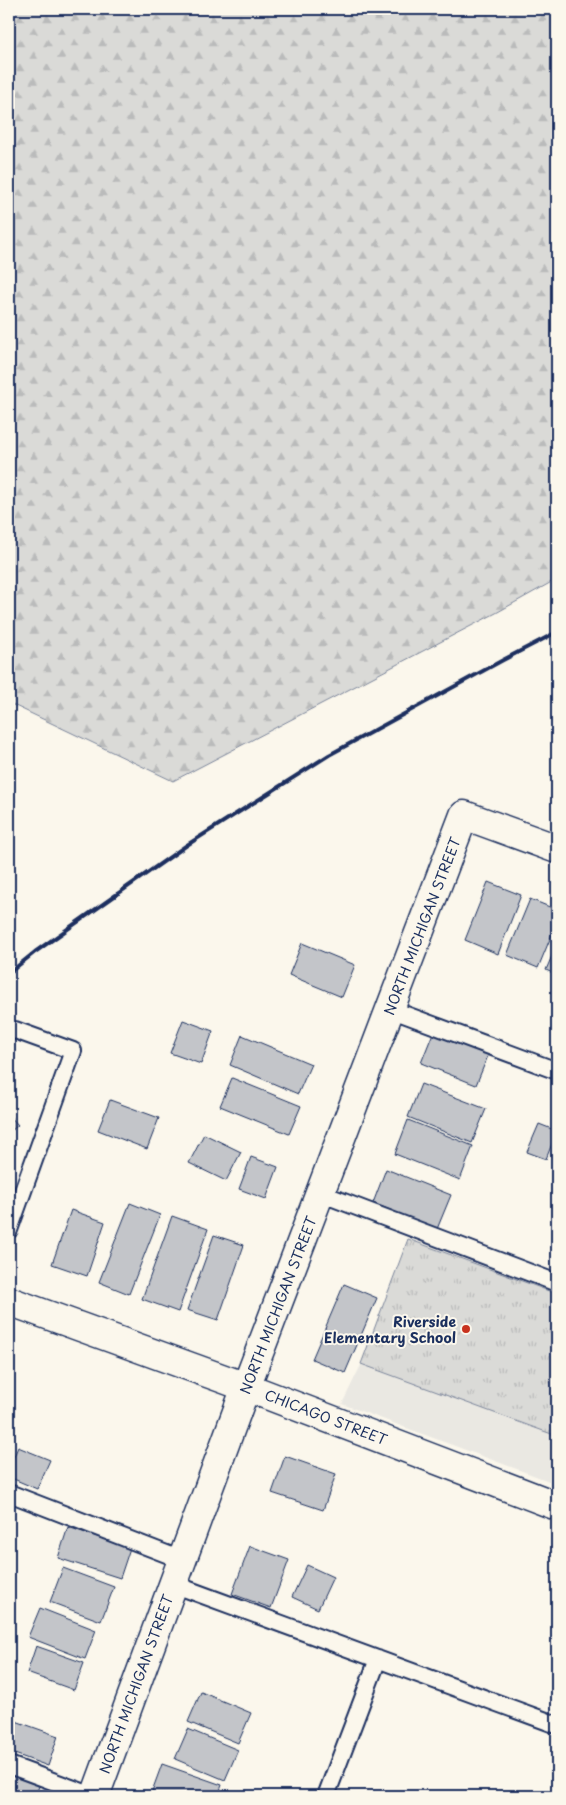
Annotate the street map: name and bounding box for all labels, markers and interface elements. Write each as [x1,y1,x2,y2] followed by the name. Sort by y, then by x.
[378,834,466,1018] street label: NORTH MICHIGAN STREET
[234,1213,322,1397] street label: NORTH MICHIGAN STREET
[324,1311,456,1348] place label: Riverside Elementary School
[460,1323,472,1335] marker: Riverside Elementary School
[262,1384,391,1450] street label: CHICAGO STREET
[94,1591,178,1776] street label: NORTH MICHIGAN STREET

